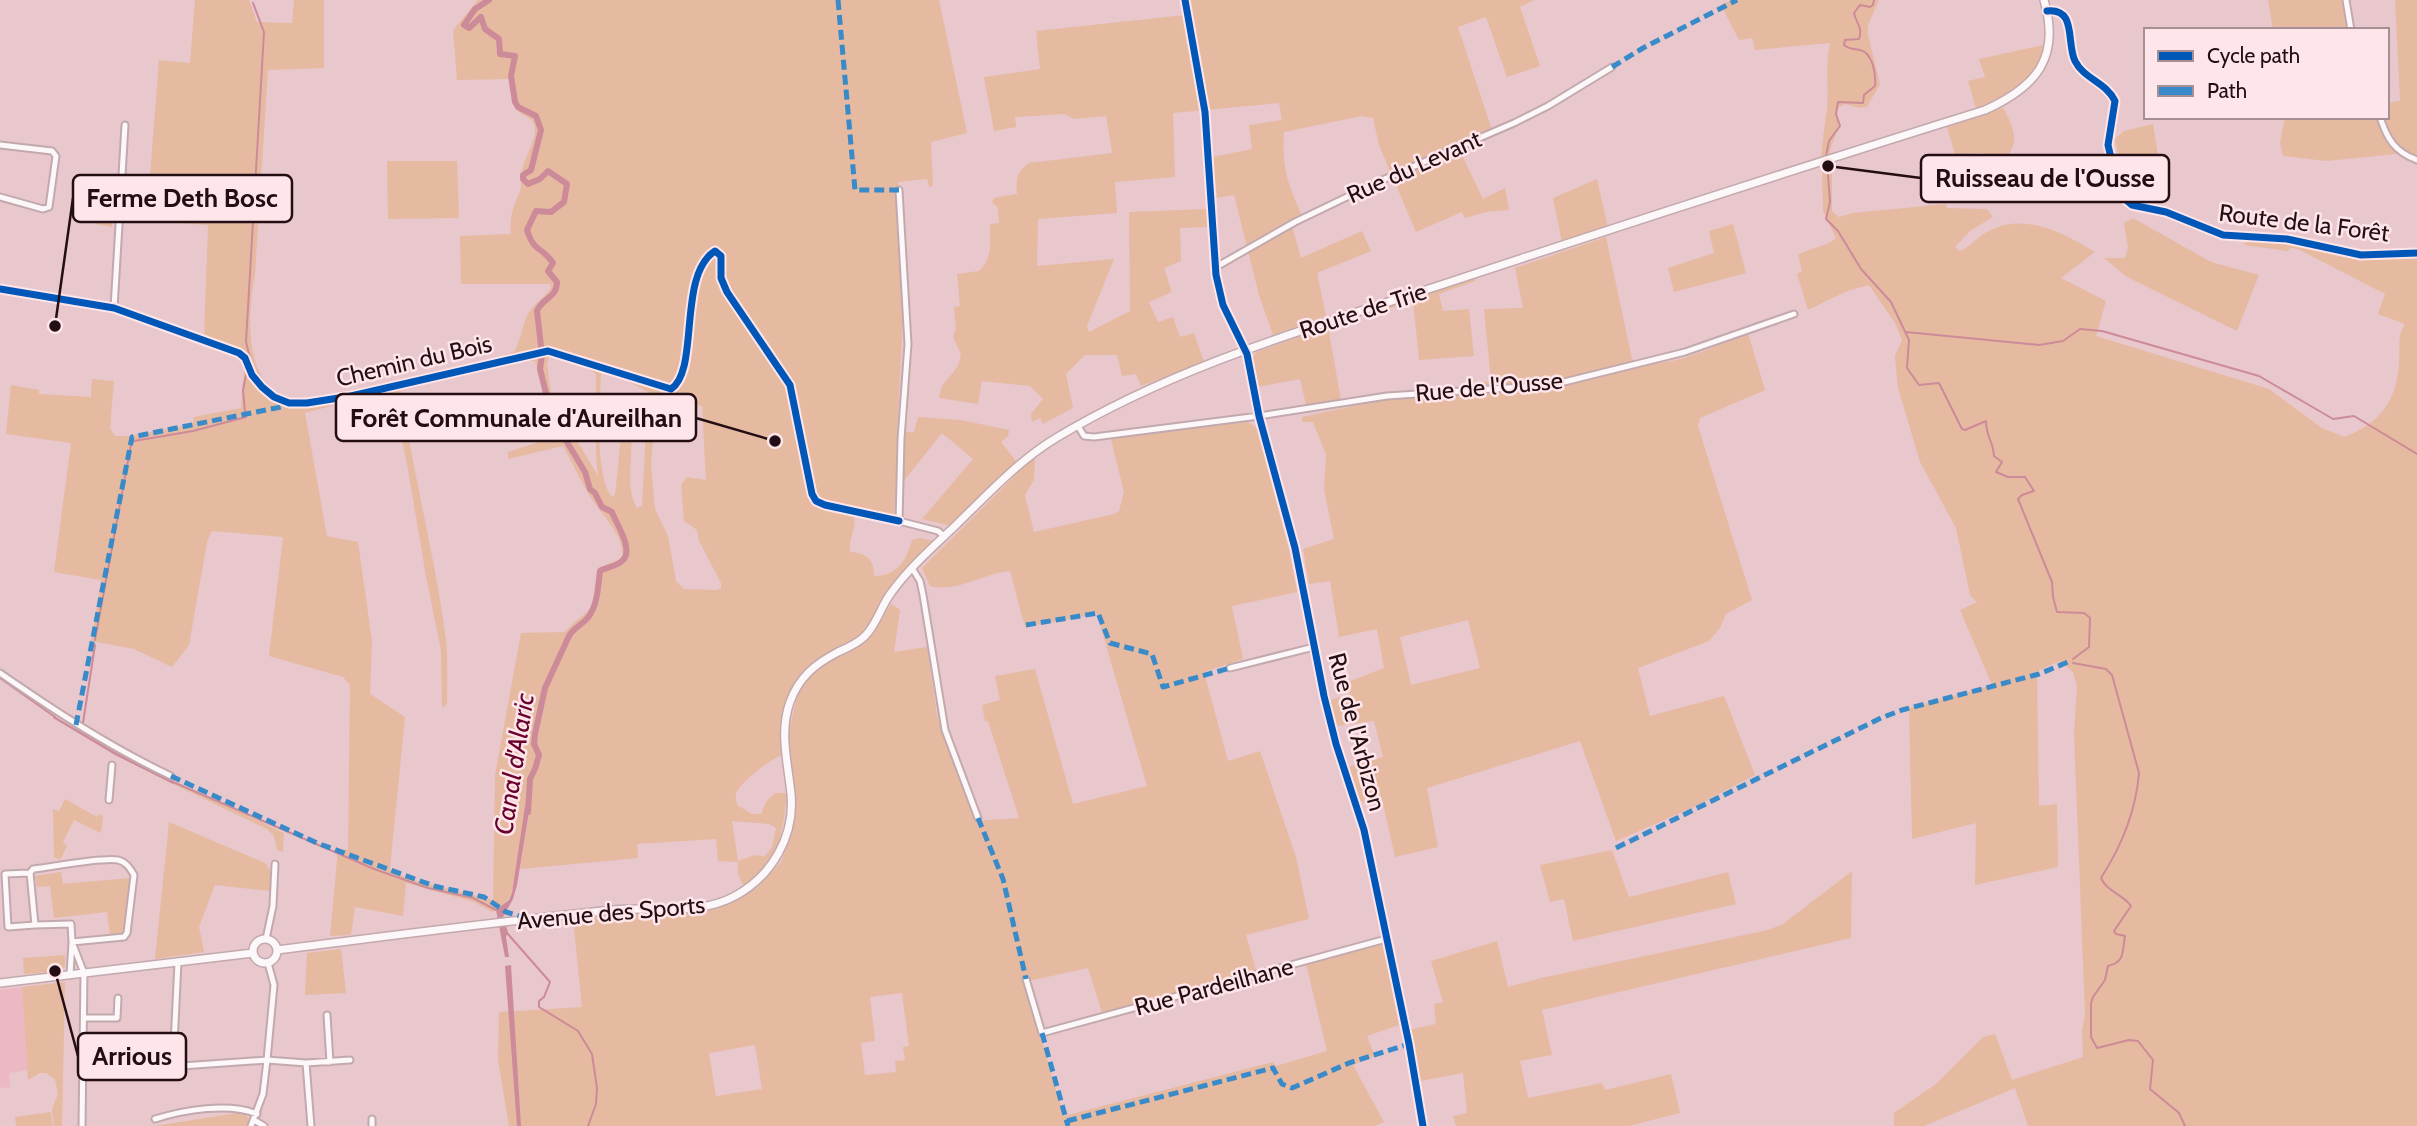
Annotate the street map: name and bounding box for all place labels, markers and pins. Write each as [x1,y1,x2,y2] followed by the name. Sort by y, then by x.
[1921,155,2169,202] callout: Ruisseau de l'Ousse
[73,175,292,222] callout: Ferme Deth Bosc
[336,394,696,441] callout: Forêt Communale d'Aureilhan
[78,1033,186,1080] callout: Arrious

